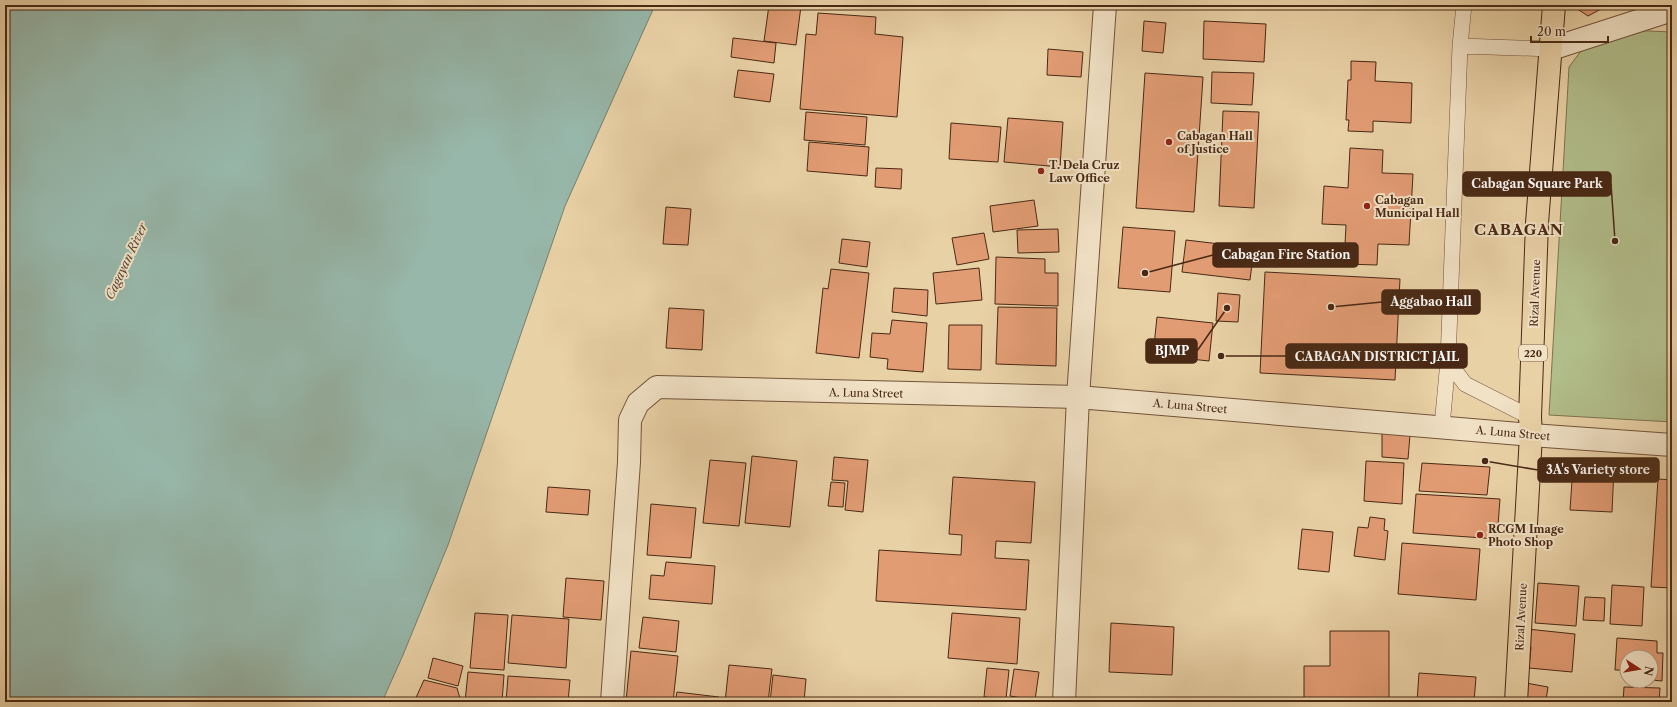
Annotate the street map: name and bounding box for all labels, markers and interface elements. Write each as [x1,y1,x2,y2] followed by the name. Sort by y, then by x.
[1531,18,1608,44] scale bar
[1537,24,1566,39] text: 20 m
[1177,129,1253,156] place label: Cabagan Hall of Justice
[1164,137,1174,147] marker: Cabagan Hall of Justice
[1049,158,1120,185] place label: T. Dela Cruz Law Office
[1036,166,1046,176] marker: T. Dela Cruz Law Office
[1463,172,1611,196] callout: Cabagan Square Park
[1471,176,1604,191] text: Cabagan Square Park
[1375,193,1460,220] place label: Cabagan Municipal Hall
[1362,201,1372,211] marker: Cabagan Municipal Hall
[102,219,151,302] water label: Cagayan River
[1474,220,1564,239] district label: CABAGAN
[1213,243,1358,267] callout: Cabagan Fire Station
[1221,247,1351,262] text: Cabagan Fire Station
[1527,259,1543,327] street label: Rizal Avenue
[1382,290,1480,314] callout: Aggabao Hall
[1389,294,1472,309] text: Aggabao Hall
[1146,339,1197,363] callout: BJMP
[1155,343,1189,358] text: BJMP
[1286,344,1467,368] callout: CABAGAN DISTRICT JAIL
[1519,345,1547,361] road number: 220
[1295,349,1460,364] text: CABAGAN DISTRICT JAIL
[828,385,904,401] street label: A. Luna Street
[1151,396,1228,416] street label: A. Luna Street
[1474,423,1551,443] street label: A. Luna Street
[1538,458,1659,482] callout: 3A's Variety store
[1546,462,1650,477] text: 3A's Variety store
[1488,522,1564,549] place label: RCGM Image Photo Shop
[1475,530,1485,540] marker: RCGM Image Photo Shop
[1512,583,1530,651] street label: Rizal Avenue
[1619,649,1659,689] north arrow
[1641,665,1657,678] text: N

